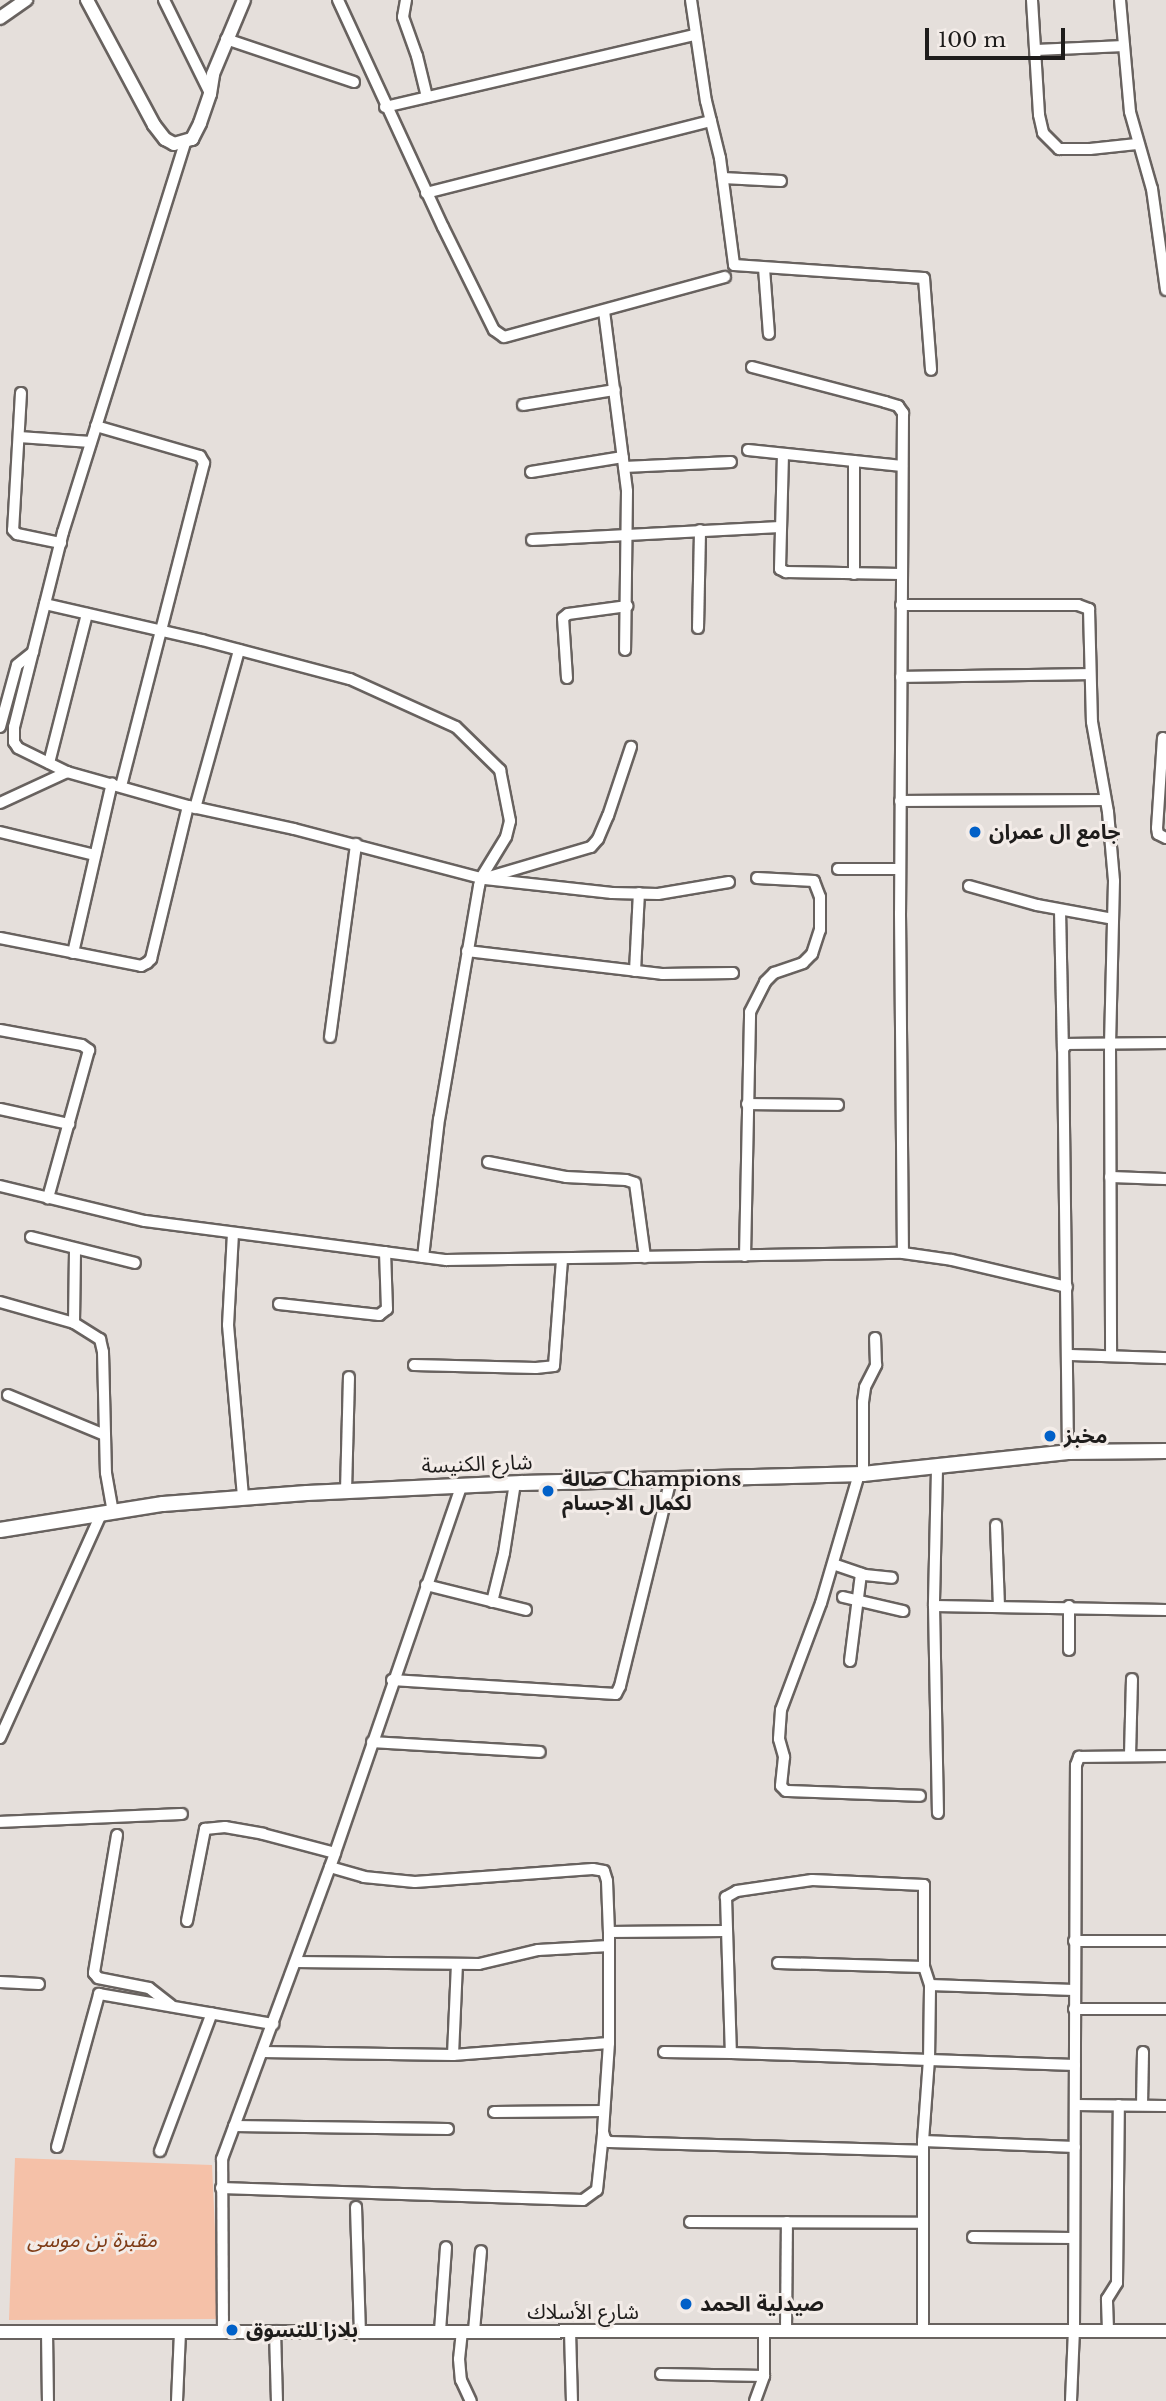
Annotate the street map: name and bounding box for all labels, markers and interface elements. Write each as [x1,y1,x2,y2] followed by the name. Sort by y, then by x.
[928,14,1068,58] scale bar
[938,27,1006,53] text: 100 m
[989,819,1121,845] place label: جامع ال عمران
[967,824,983,840] marker: جامع ال عمران
[1064,1423,1107,1449] place label: مخبز
[1042,1428,1058,1444] marker: مخبز
[421,1449,533,1479] street label: شارع الكنيسة
[562,1466,741,1516] place label: صالة Champions لكمال الاجسام
[540,1483,556,1499] marker: صالة Champions لكمال الاجسام
[27,2227,157,2253] park label: مقبرة بن موسى
[700,2291,824,2317] place label: صيدلية الحمد
[678,2296,694,2312] marker: صيدلية الحمد
[527,2299,639,2325] street label: شارع الأسلاك
[246,2317,358,2343] place label: بلازا للتسوق
[224,2322,240,2338] marker: بلازا للتسوق

